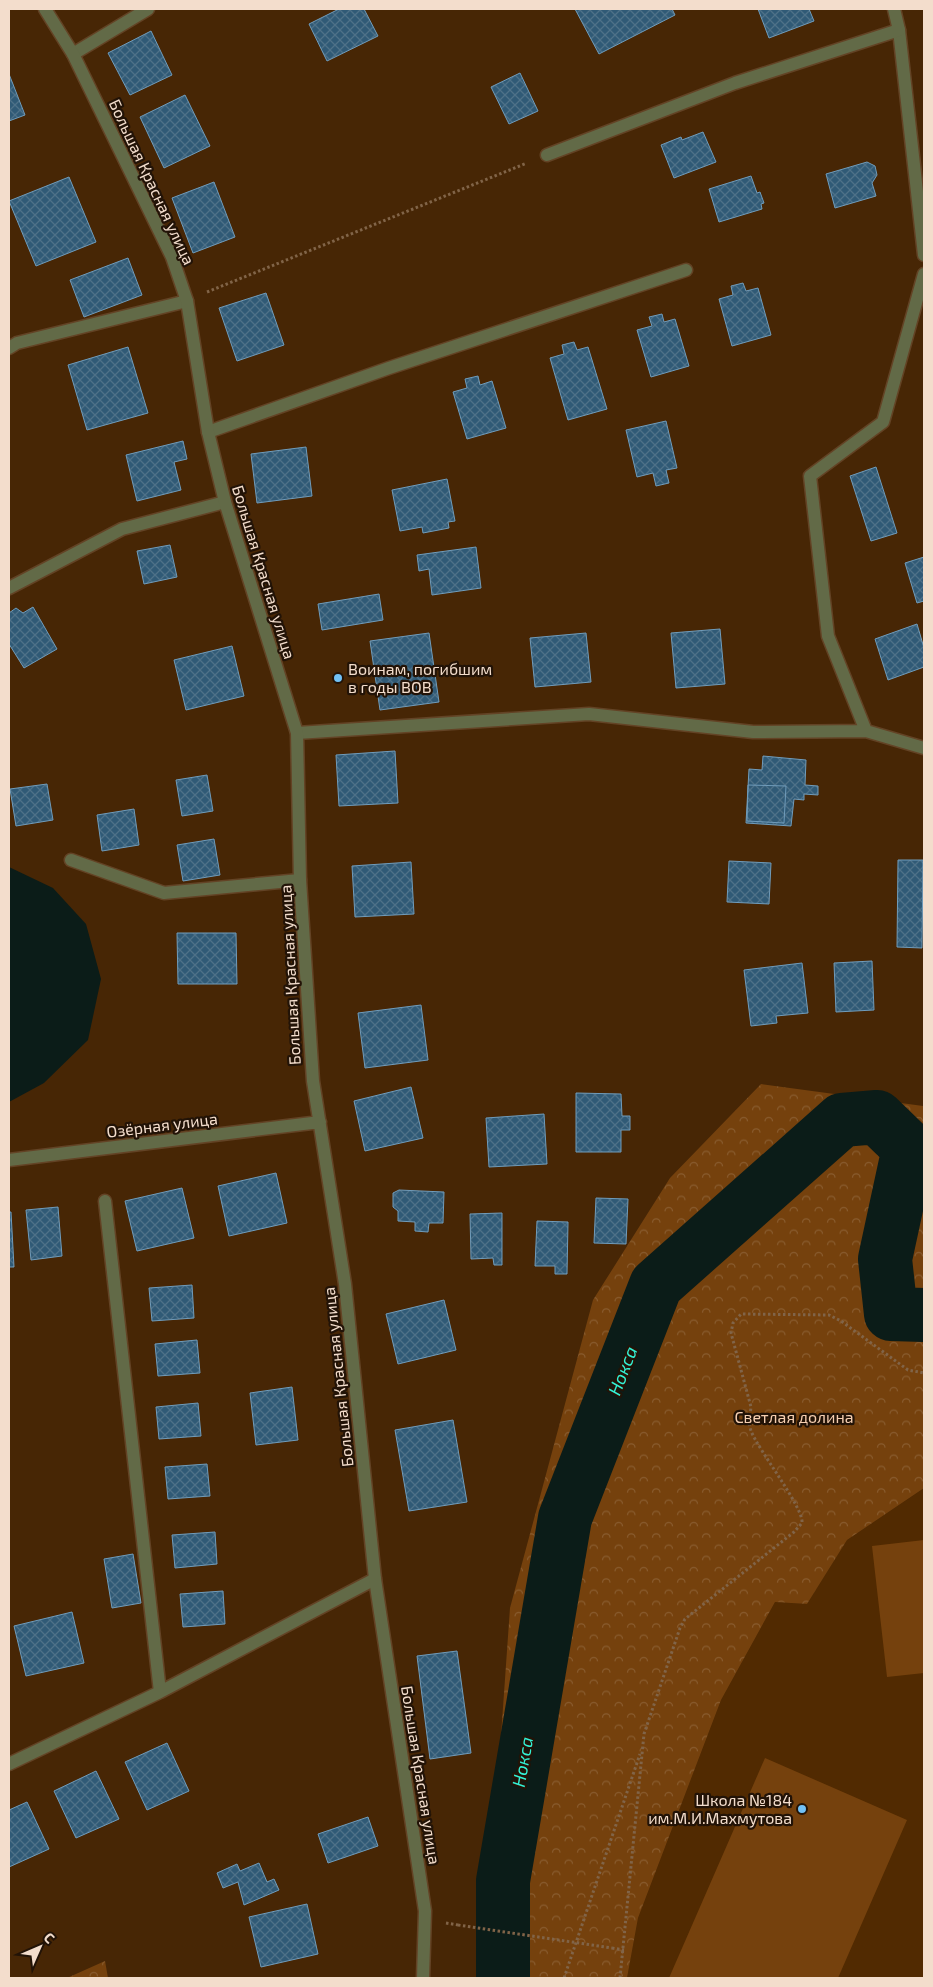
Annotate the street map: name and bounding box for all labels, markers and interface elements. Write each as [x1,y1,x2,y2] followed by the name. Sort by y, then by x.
[105,96,199,268] street label: Большая Красная улица
[228,483,300,661] street label: Большая Красная улица
[348,659,492,696] place label: Воинам, погибшим в годы ВОВ
[332,672,344,684] marker: Воинам, погибшим в годы ВОВ
[275,884,305,1066] street label: Большая Красная улица
[105,1108,219,1142] street label: Озёрная улица
[319,1286,357,1468] street label: Большая Красная улица
[603,1343,641,1398] water label: Нокса
[734,1407,854,1426] park label: Светлая долина
[397,1684,445,1866] street label: Большая Красная улица
[507,1735,537,1789] water label: Нокса
[648,1790,792,1828] place label: Школа №184 им.М.И.Махмутова
[796,1803,808,1815] marker: Школа №184 им.М.И.Махмутова
[15,1922,65,1972] north arrow
[41,1929,58,1946] text: С

